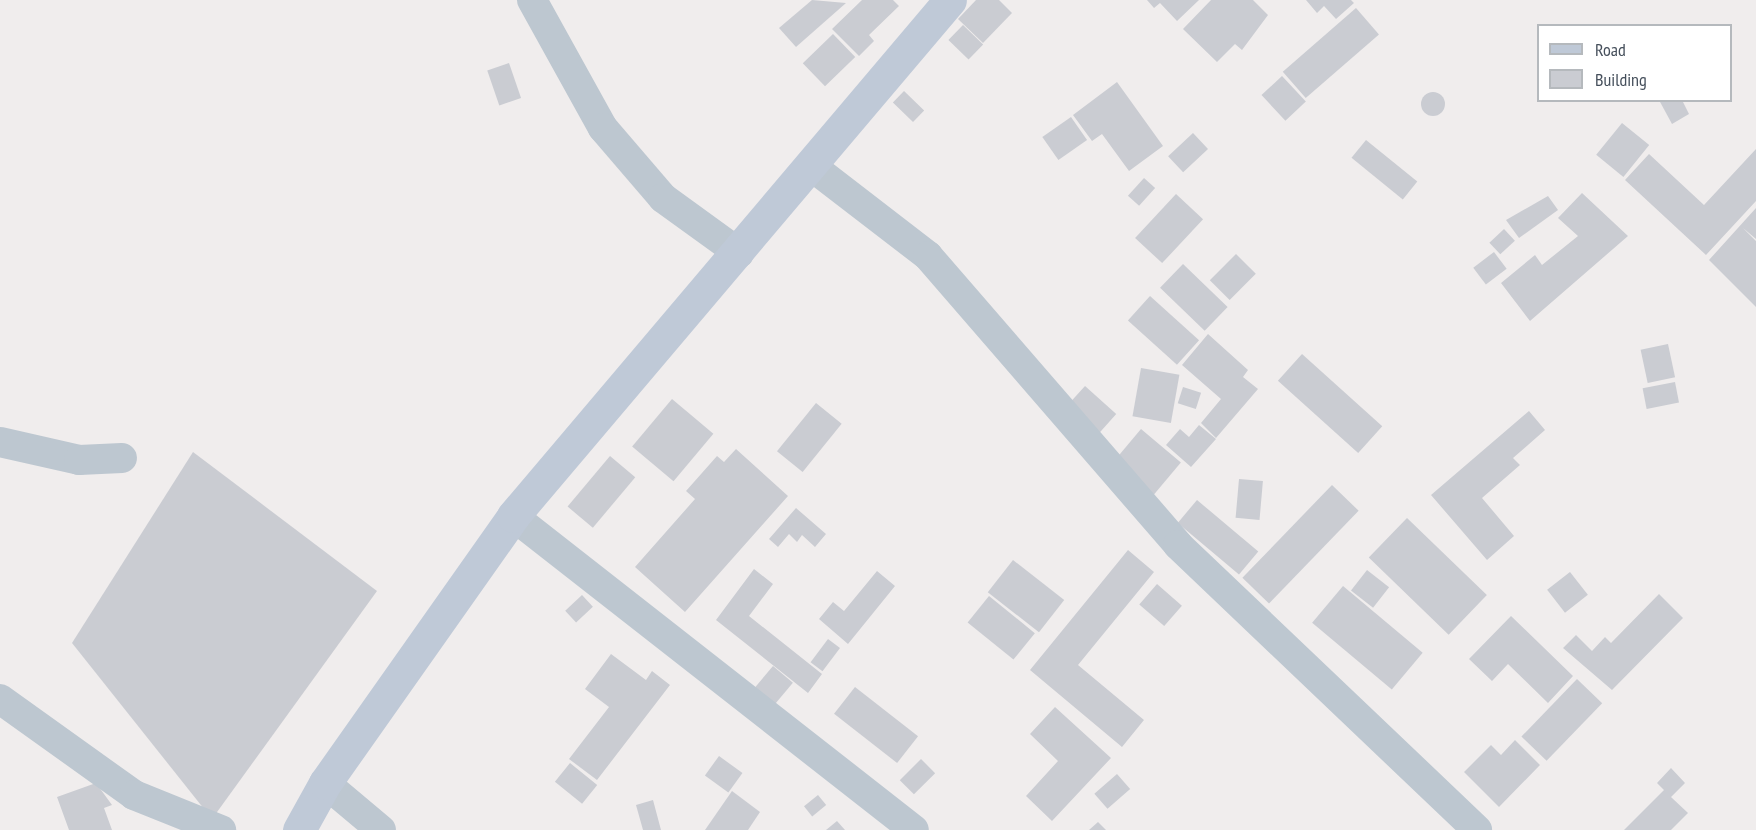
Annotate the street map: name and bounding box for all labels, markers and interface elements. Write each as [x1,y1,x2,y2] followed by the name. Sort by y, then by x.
[1537,24,1732,102] legend
[1595,38,1626,61] text: Road
[1595,68,1647,91] text: Building

